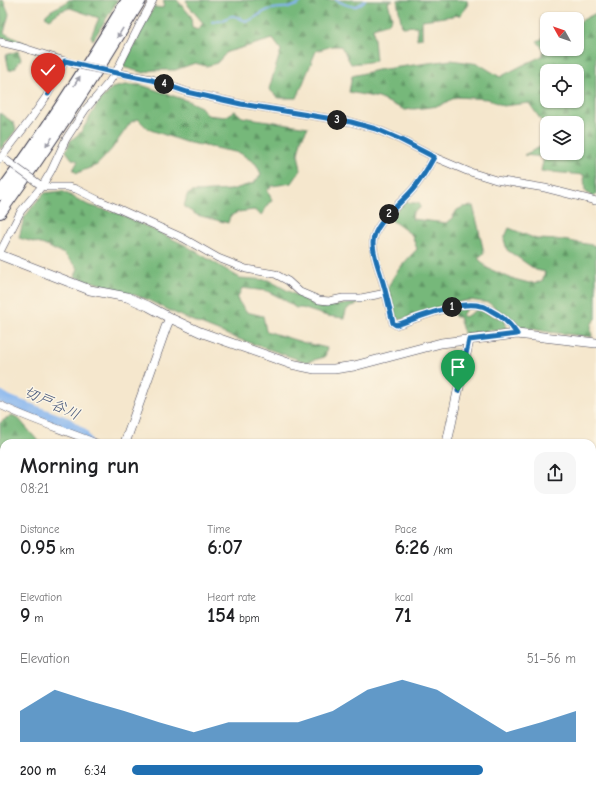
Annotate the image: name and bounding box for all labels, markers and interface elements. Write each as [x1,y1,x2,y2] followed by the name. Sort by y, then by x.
[540,12,584,56] north arrow
[540,12,584,160] map controls
[116,28,124,38] one-way arrow
[31,53,65,94] pin
[37,59,59,81] icon: check
[540,64,584,108] button: locate
[154,74,174,94] pin: 4
[73,76,81,86] one-way arrow
[161,77,167,90] text: 4
[327,110,347,130] pin: 3
[334,113,340,126] text: 3
[540,116,584,160] button: layers
[45,137,53,148] one-way arrow
[379,204,399,224] pin: 2
[386,207,392,220] text: 2
[442,297,462,317] pin: 1
[450,300,454,313] text: 1
[441,350,475,391] pin
[447,356,469,378] icon: arrive
[21,382,83,424] water label: 切戸谷川
[534,452,576,494] button: share
[20,453,139,479] text: Morning run
[20,481,49,496] text: 08:21
[20,523,59,536] text: Distance
[207,523,230,536] text: Time
[395,523,417,536] text: Pace
[20,536,56,559] text: 0.95
[207,536,242,559] text: 6:07
[395,536,430,559] text: 6:26
[56,544,74,557] text: km
[430,544,453,557] text: /km
[20,591,62,604] text: Elevation
[207,591,256,604] text: Heart rate
[395,591,413,604] text: kcal
[20,604,30,627] text: 9
[207,604,235,627] text: 154
[395,604,412,627] text: 71
[30,612,43,625] text: m
[235,612,260,625] text: bpm
[20,651,70,666] text: Elevation
[527,651,576,666] text: 51–56 m
[20,763,56,778] text: 200 m
[84,763,106,778] text: 6:34

